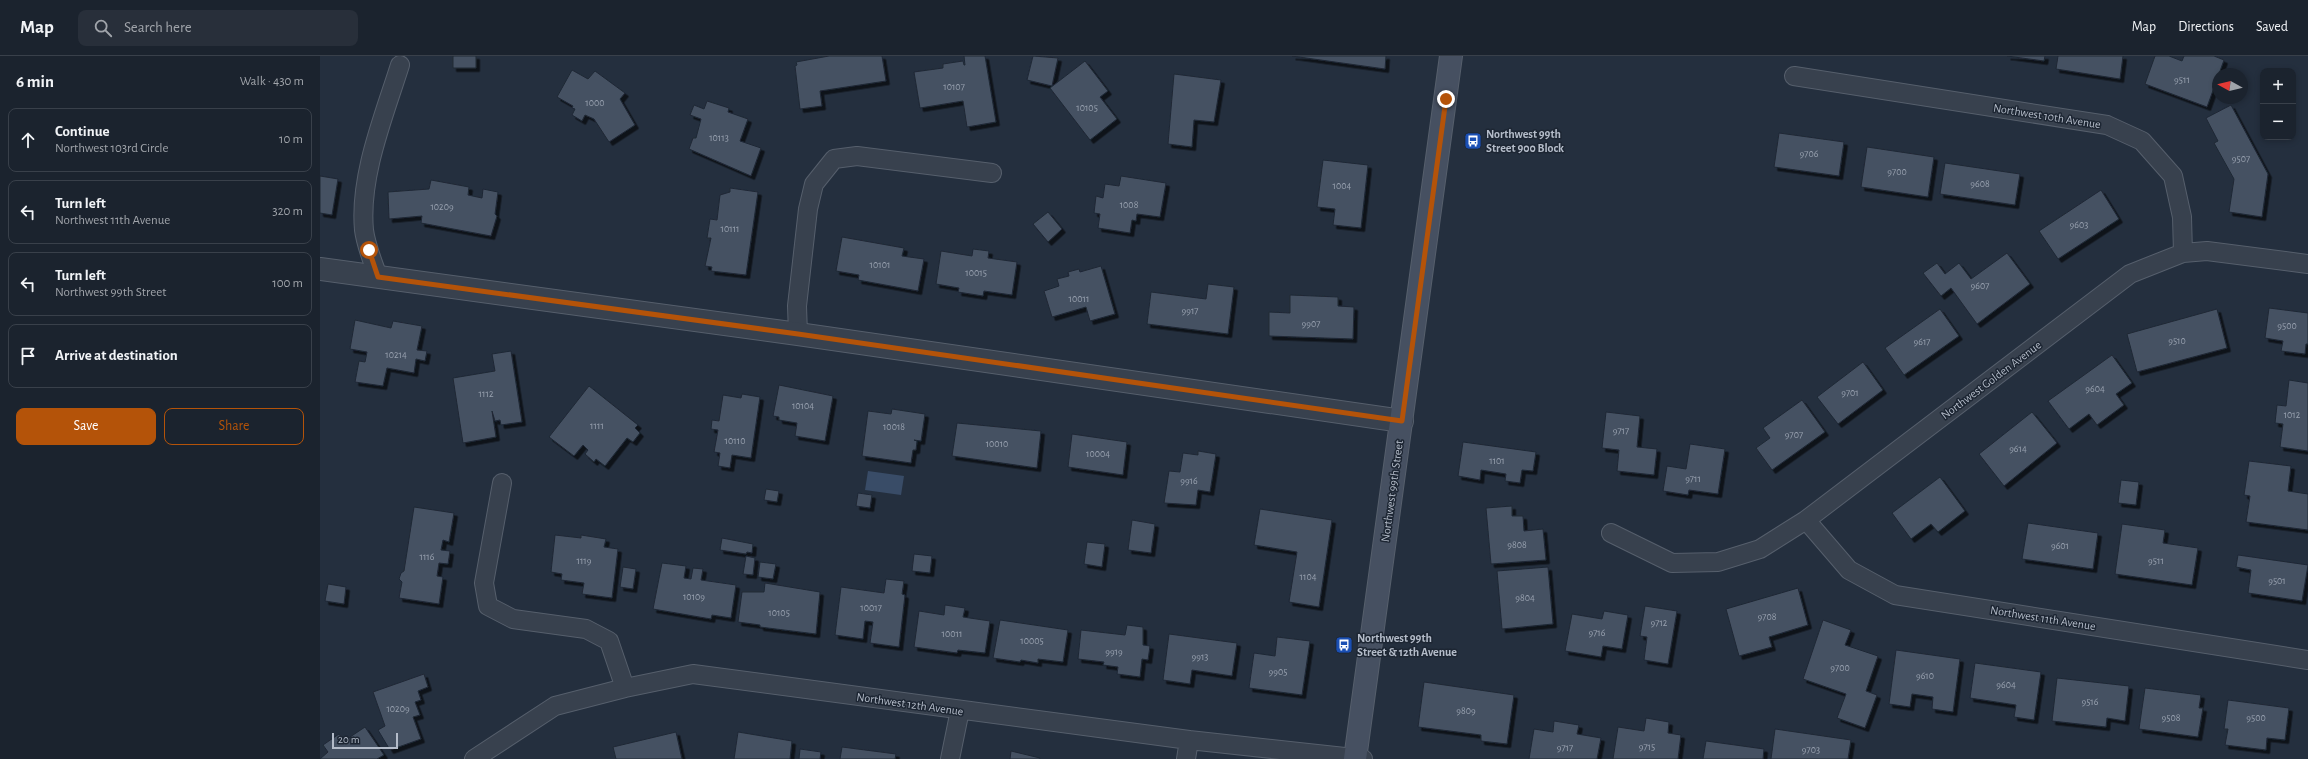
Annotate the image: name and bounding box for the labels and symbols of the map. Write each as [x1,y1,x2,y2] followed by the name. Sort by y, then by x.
[2212,68,2248,104] north arrow
[2174,75,2190,85] house number: 9511
[943,82,965,92] house number: 10107
[1437,90,1455,108] route end
[585,98,605,108] house number: 1000
[1992,102,2102,130] street label: Northwest 10th Avenue
[1076,103,1098,113] house number: 10105
[1486,128,1564,154] place label: Northwest 99th Street 900 Block
[1463,131,1483,151] bus stop icon: Northwest 99th Street 900 Block
[709,133,729,143] house number: 10113
[1800,149,1819,159] house number: 9706
[2232,154,2250,164] house number: 9507
[1887,167,1907,177] house number: 9700
[1970,179,1990,189] house number: 9608
[1333,181,1352,191] house number: 1004
[1120,200,1139,210] house number: 1008
[430,202,454,212] house number: 10209
[2070,220,2088,230] house number: 9603
[720,224,740,234] house number: 10111
[360,241,378,259] route start
[870,260,890,270] house number: 10101
[965,268,987,278] house number: 10015
[1971,281,1989,291] house number: 9607
[1069,294,1089,304] house number: 10011
[1181,306,1199,316] house number: 9917
[1302,319,1320,329] house number: 9907
[2277,321,2297,331] house number: 9500
[2168,336,2186,346] house number: 9510
[1913,337,1931,347] house number: 9617
[1939,339,2043,421] street label: Northwest Golden Avenue
[385,350,407,360] house number: 10214
[2085,384,2105,394] house number: 9604
[1841,388,1859,398] house number: 9701
[479,389,494,399] house number: 1112
[792,401,814,411] house number: 10104
[2284,410,2301,420] house number: 1012
[590,421,604,431] house number: 1111
[883,422,905,432] house number: 10018
[1613,426,1629,436] house number: 9717
[1785,430,1803,440] house number: 9707
[725,436,745,446] house number: 10110
[986,439,1008,449] house number: 10010
[1379,439,1405,543] street label: Northwest 99th Street
[2009,444,2027,454] house number: 9614
[1086,449,1110,459] house number: 10004
[1489,456,1505,466] house number: 1101
[1685,474,1701,484] house number: 9711
[1180,476,1198,486] house number: 9916
[1507,540,1527,550] house number: 9808
[2051,541,2069,551] house number: 9601
[419,552,435,562] house number: 1116
[576,556,592,566] house number: 1119
[2148,556,2164,566] house number: 9511
[1300,572,1317,582] house number: 1104
[2268,576,2286,586] house number: 9501
[683,592,705,602] house number: 10109
[1515,593,1535,603] house number: 9804
[860,603,882,613] house number: 10017
[1989,604,2097,632] street label: Northwest 11th Avenue
[768,608,790,618] house number: 10105
[1758,612,1777,622] house number: 9708
[1651,618,1668,628] house number: 9712
[1588,628,1606,638] house number: 9716
[942,629,962,639] house number: 10011
[1357,632,1457,658] place label: Northwest 99th Street & 12th Avenue
[1334,635,1354,655] bus stop icon: Northwest 99th Street & 12th Avenue
[1020,636,1044,646] house number: 10005
[1105,647,1123,657] house number: 9919
[1192,652,1208,662] house number: 9913
[1830,663,1850,673] house number: 9700
[1269,667,1287,677] house number: 9905
[1916,671,1934,681] house number: 9610
[1996,680,2016,690] house number: 9604
[856,691,964,717] street label: Northwest 12th Avenue
[2081,697,2099,707] house number: 9516
[386,704,410,714] house number: 10209
[1456,706,1476,716] house number: 9809
[2162,713,2181,723] house number: 9508
[2246,713,2266,723] house number: 9500
[332,731,398,750] scale bar
[1639,742,1655,752] house number: 9715
[1557,743,1573,753] house number: 9717
[1802,745,1820,755] house number: 9703

